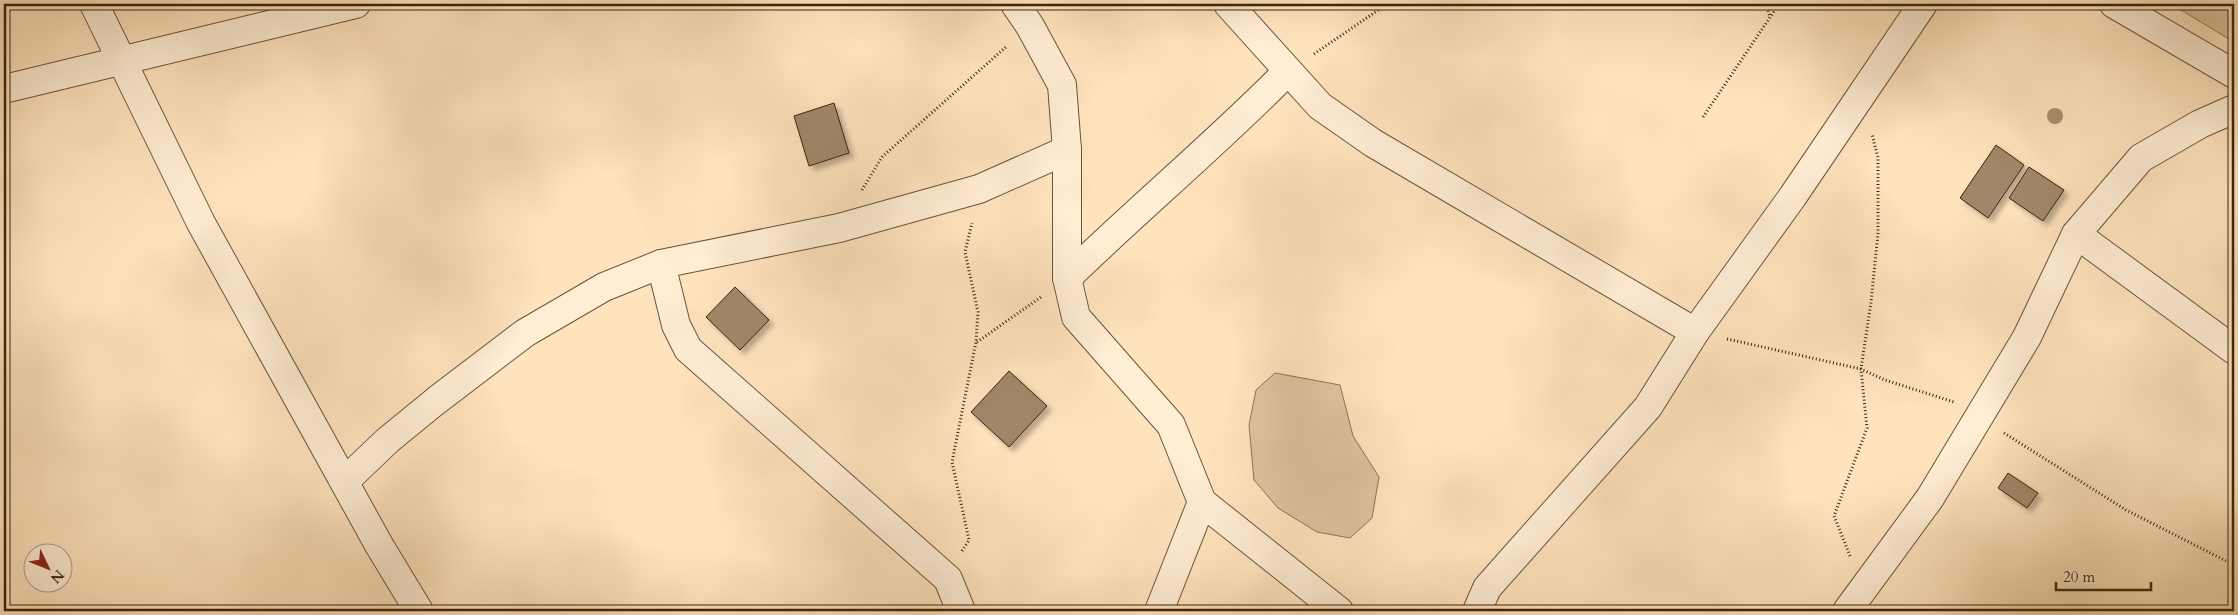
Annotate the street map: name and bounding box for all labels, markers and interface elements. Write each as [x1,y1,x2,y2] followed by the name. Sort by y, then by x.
[22,542,72,592] north arrow
[2056,560,2150,592] scale bar
[46,566,68,587] text: N
[2063,567,2095,587] text: 20 m

